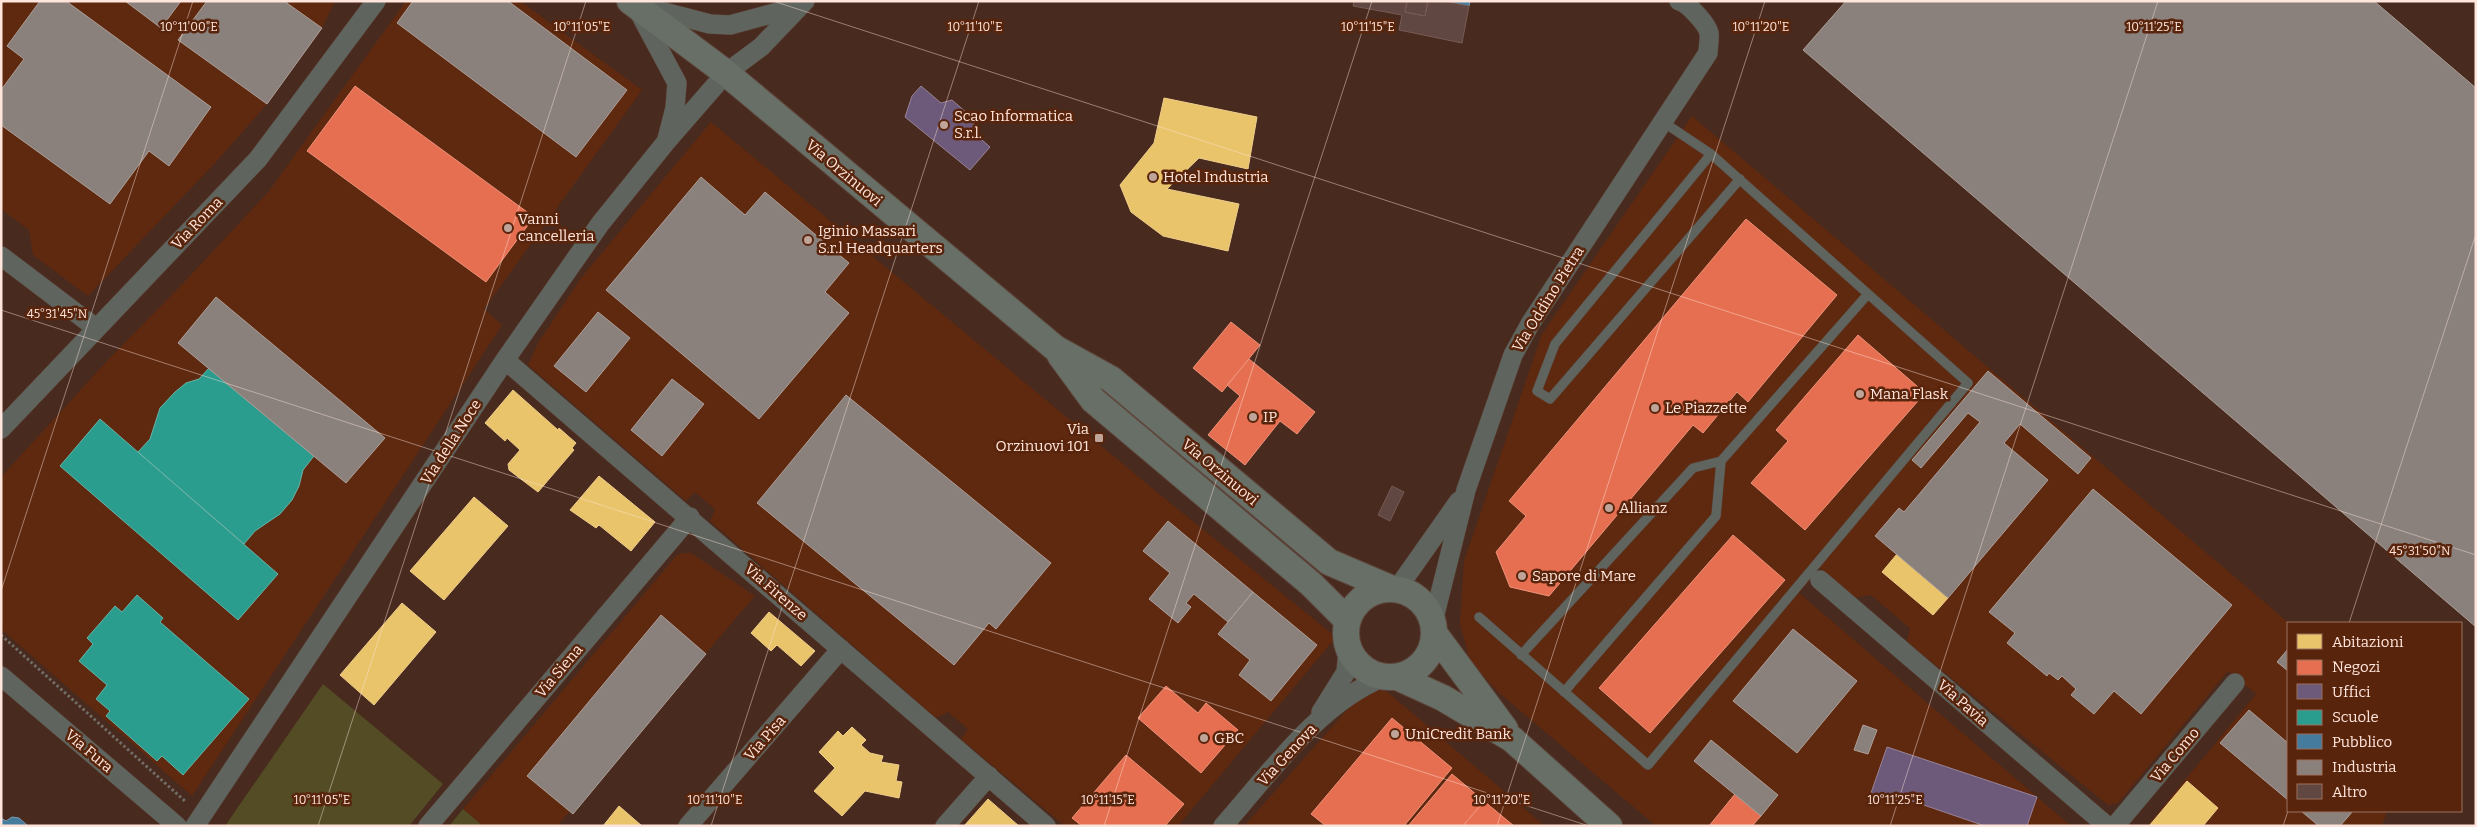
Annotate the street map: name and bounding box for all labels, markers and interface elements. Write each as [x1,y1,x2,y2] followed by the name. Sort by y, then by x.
[160,20,218,34] text: 10°11'00"E
[554,20,610,34] text: 10°11'05"E
[948,20,1002,34] text: 10°11'10"E
[1341,20,1395,34] text: 10°11'15"E
[1733,20,1789,34] text: 10°11'20"E
[2126,20,2182,34] text: 10°11'25"E
[954,107,1073,142] place label: Scao Informatica S.r.l.
[938,119,950,131] marker: Scao Informatica S.r.l.
[802,136,886,210] street label: Via Orzinuovi
[1163,168,1269,186] place label: Hotel Industria
[1147,171,1159,183] marker: Hotel Industria
[168,193,226,253] street label: Via Roma
[518,210,595,245] place label: Vanni cancelleria
[502,222,514,234] marker: Vanni cancelleria
[818,222,943,257] place label: Iginio Massari S.r.l Headquarters
[802,234,814,246] marker: Iginio Massari S.r.l Headquarters
[1508,243,1588,355] street label: Via Oddino Pietra
[27,307,88,321] text: 45°31'45"N
[1870,385,1949,403] place label: Mana Flask
[1854,388,1866,400] marker: Mana Flask
[417,396,485,488] street label: Via della Noce
[1665,399,1747,417] place label: Le Piazzette
[1649,402,1661,414] marker: Le Piazzette
[1263,408,1277,426] place label: IP
[1247,411,1259,423] marker: IP
[996,420,1089,455] place label: Via Orzinuovi 101
[1093,432,1105,444] marker: Via Orzinuovi 101
[1178,435,1262,509] street label: Via Orzinuovi
[1619,499,1667,517] place label: Allianz
[1603,502,1615,514] marker: Allianz
[2389,544,2451,558] text: 45°31'50"N
[741,560,811,624] street label: Via Firenze
[1532,567,1636,585] place label: Sapore di Mare
[1516,570,1528,582] marker: Sapore di Mare
[2287,622,2462,812] legend
[2332,633,2404,651] text: Abitazioni
[532,641,586,701] street label: Via Siena
[2332,658,2381,676] text: Negozi
[1934,676,1992,730] street label: Via Pavia
[2332,683,2371,701] text: Uffici
[2332,708,2379,726] text: Scuole
[741,712,789,764] street label: Via Pisa
[1254,720,1320,790] street label: Via Genova
[2147,724,2203,786] street label: Via Como
[1405,725,1512,743] place label: UniCredit Bank
[61,726,117,776] street label: Via Fura
[1389,728,1401,740] marker: UniCredit Bank
[1214,729,1244,747] place label: GBC
[1198,732,1210,744] marker: GBC
[2332,733,2392,751] text: Pubblico
[2332,758,2396,776] text: Industria
[2332,783,2367,801] text: Altro
[294,793,350,807] text: 10°11'05"E
[688,793,742,807] text: 10°11'10"E
[1081,793,1135,807] text: 10°11'15"E
[1474,793,1530,807] text: 10°11'20"E
[1867,793,1923,807] text: 10°11'25"E

